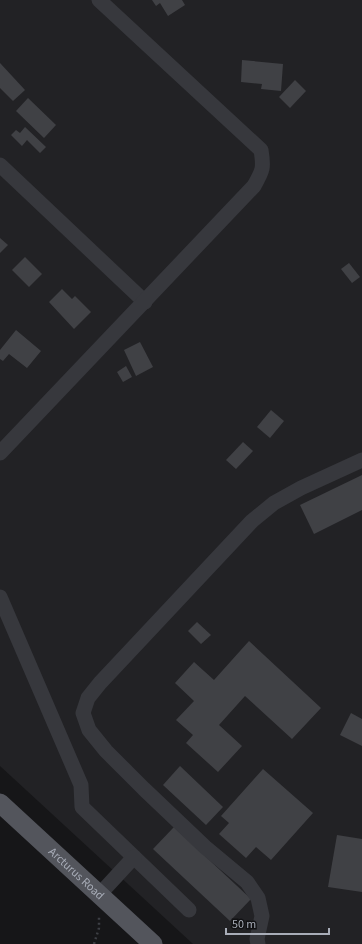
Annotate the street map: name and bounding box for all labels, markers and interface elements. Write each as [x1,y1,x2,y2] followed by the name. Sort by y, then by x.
[45,843,108,904] street label: Arcturus Road
[226,910,329,936] scale bar
[232,916,256,933] text: 50 m

